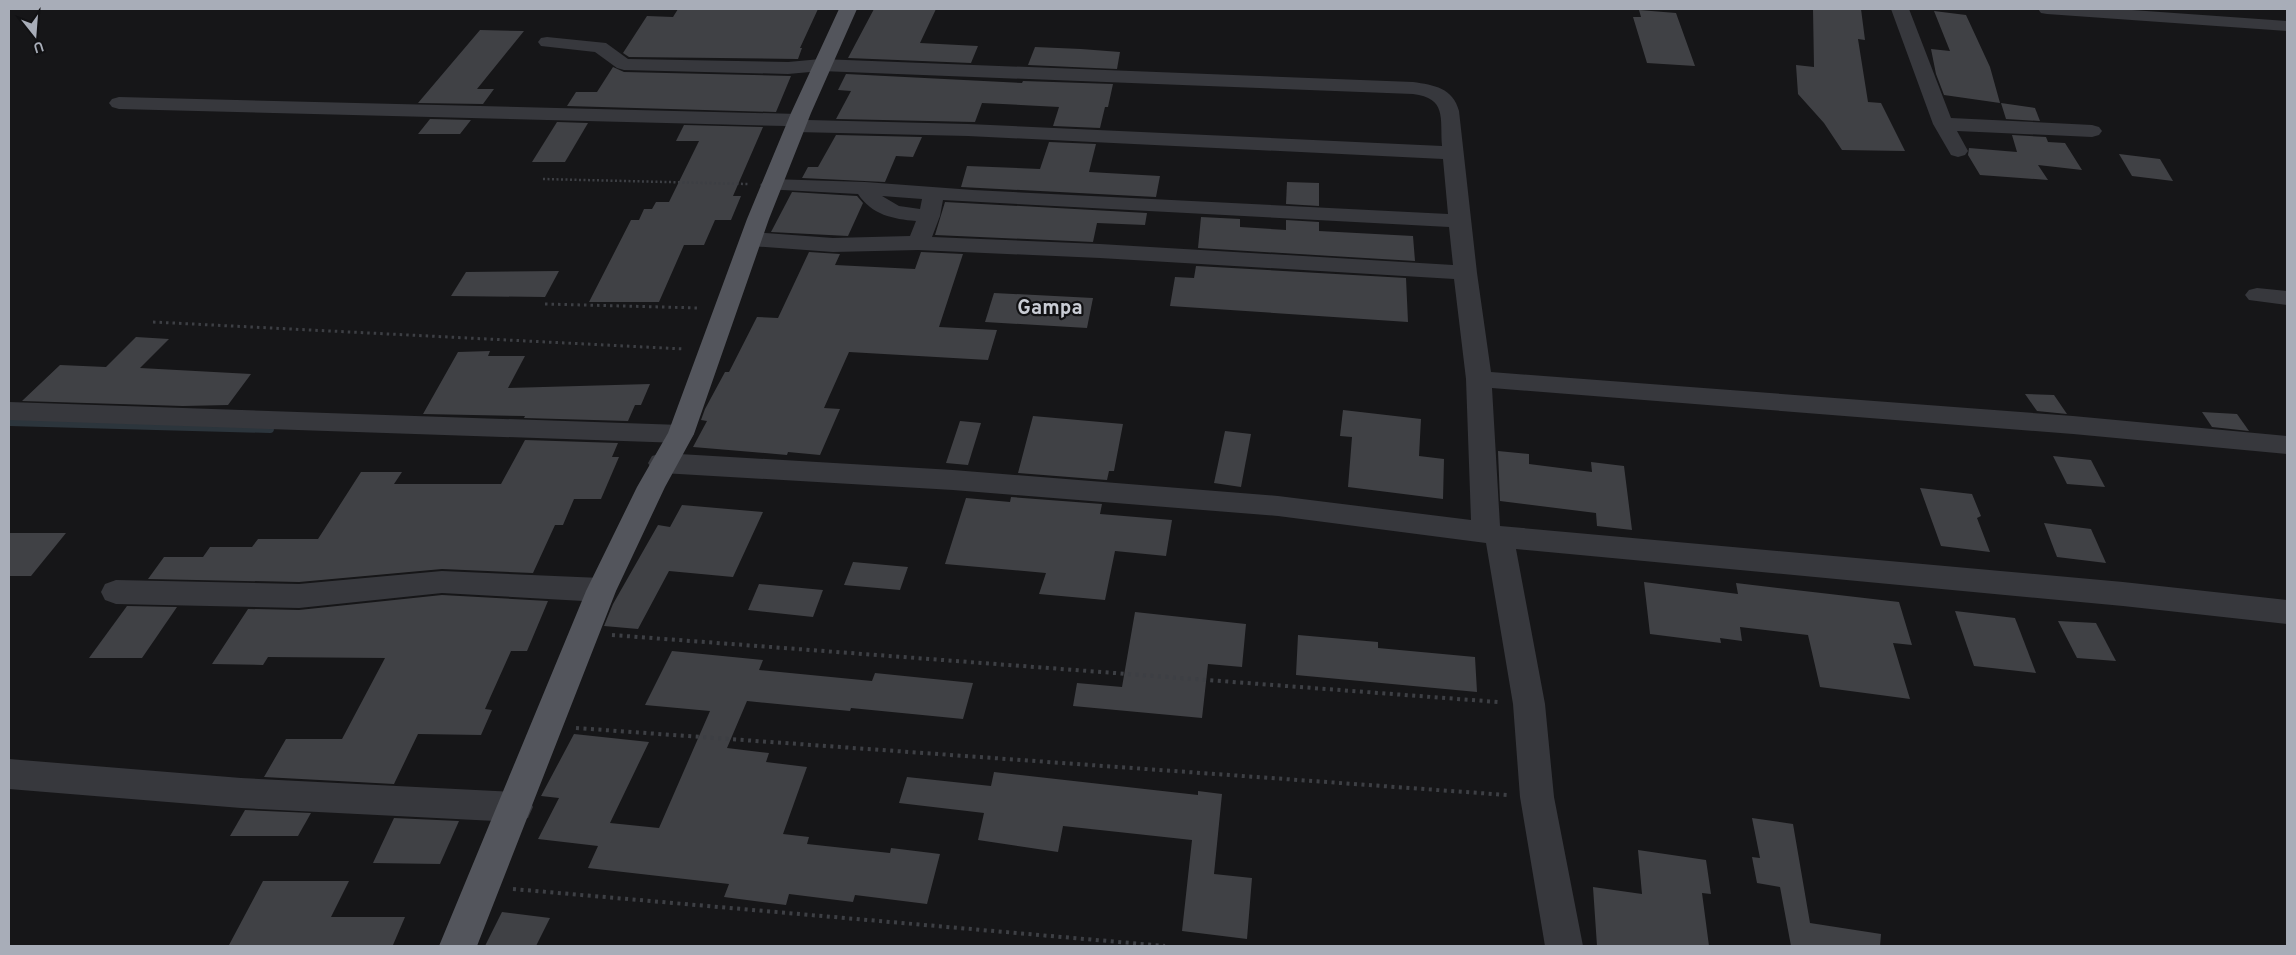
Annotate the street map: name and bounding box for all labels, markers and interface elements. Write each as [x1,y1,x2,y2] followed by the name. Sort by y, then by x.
[10,10,60,60] north arrow
[31,36,46,56] text: U
[1017,296,1083,322] district label: Gampa

